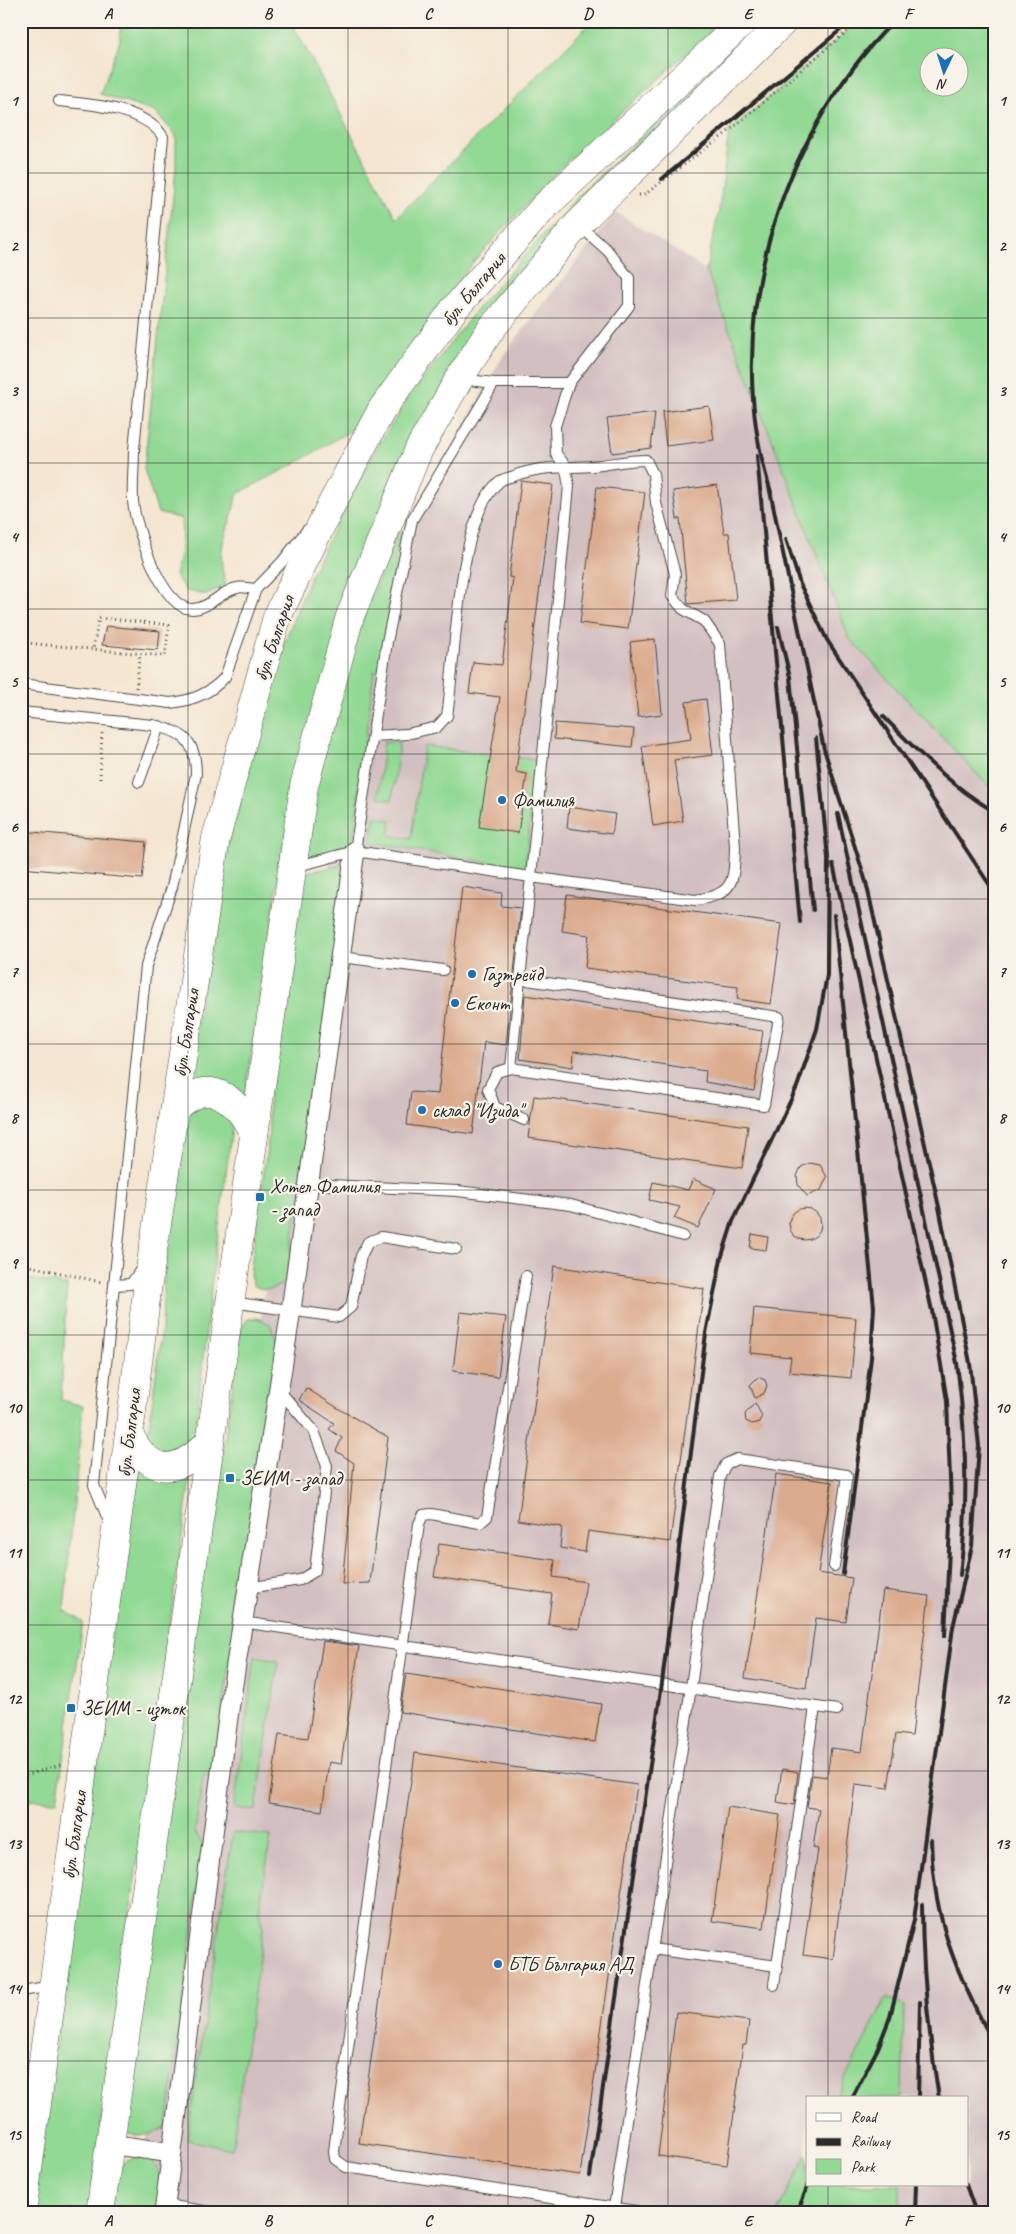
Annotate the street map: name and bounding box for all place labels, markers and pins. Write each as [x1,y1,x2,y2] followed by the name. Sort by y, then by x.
[512,788,575,813] place label: Фамилия
[496,794,508,806] marker: Фамилия
[482,962,544,988] place label: Газтрейд
[466,968,478,980] marker: Газтрейд
[465,991,510,1016] place label: Еконт
[449,997,461,1009] marker: Еконт
[432,1098,527,1124] place label: склад "Изида"
[416,1104,428,1116] marker: склад "Изида"
[270,1174,382,1223] place label: Хотел Фамилия - запад
[254,1191,266,1203] marker: Хотел Фамилия - запад
[240,1466,344,1492] place label: ЗЕИМ - запад
[224,1472,236,1484] marker: ЗЕИМ - запад
[81,1696,187,1722] place label: ЗЕИМ - изток
[65,1702,77,1714] marker: ЗЕИМ - изток
[508,1952,635,1977] place label: БТБ България АД
[492,1958,504,1970] marker: БТБ България АД

